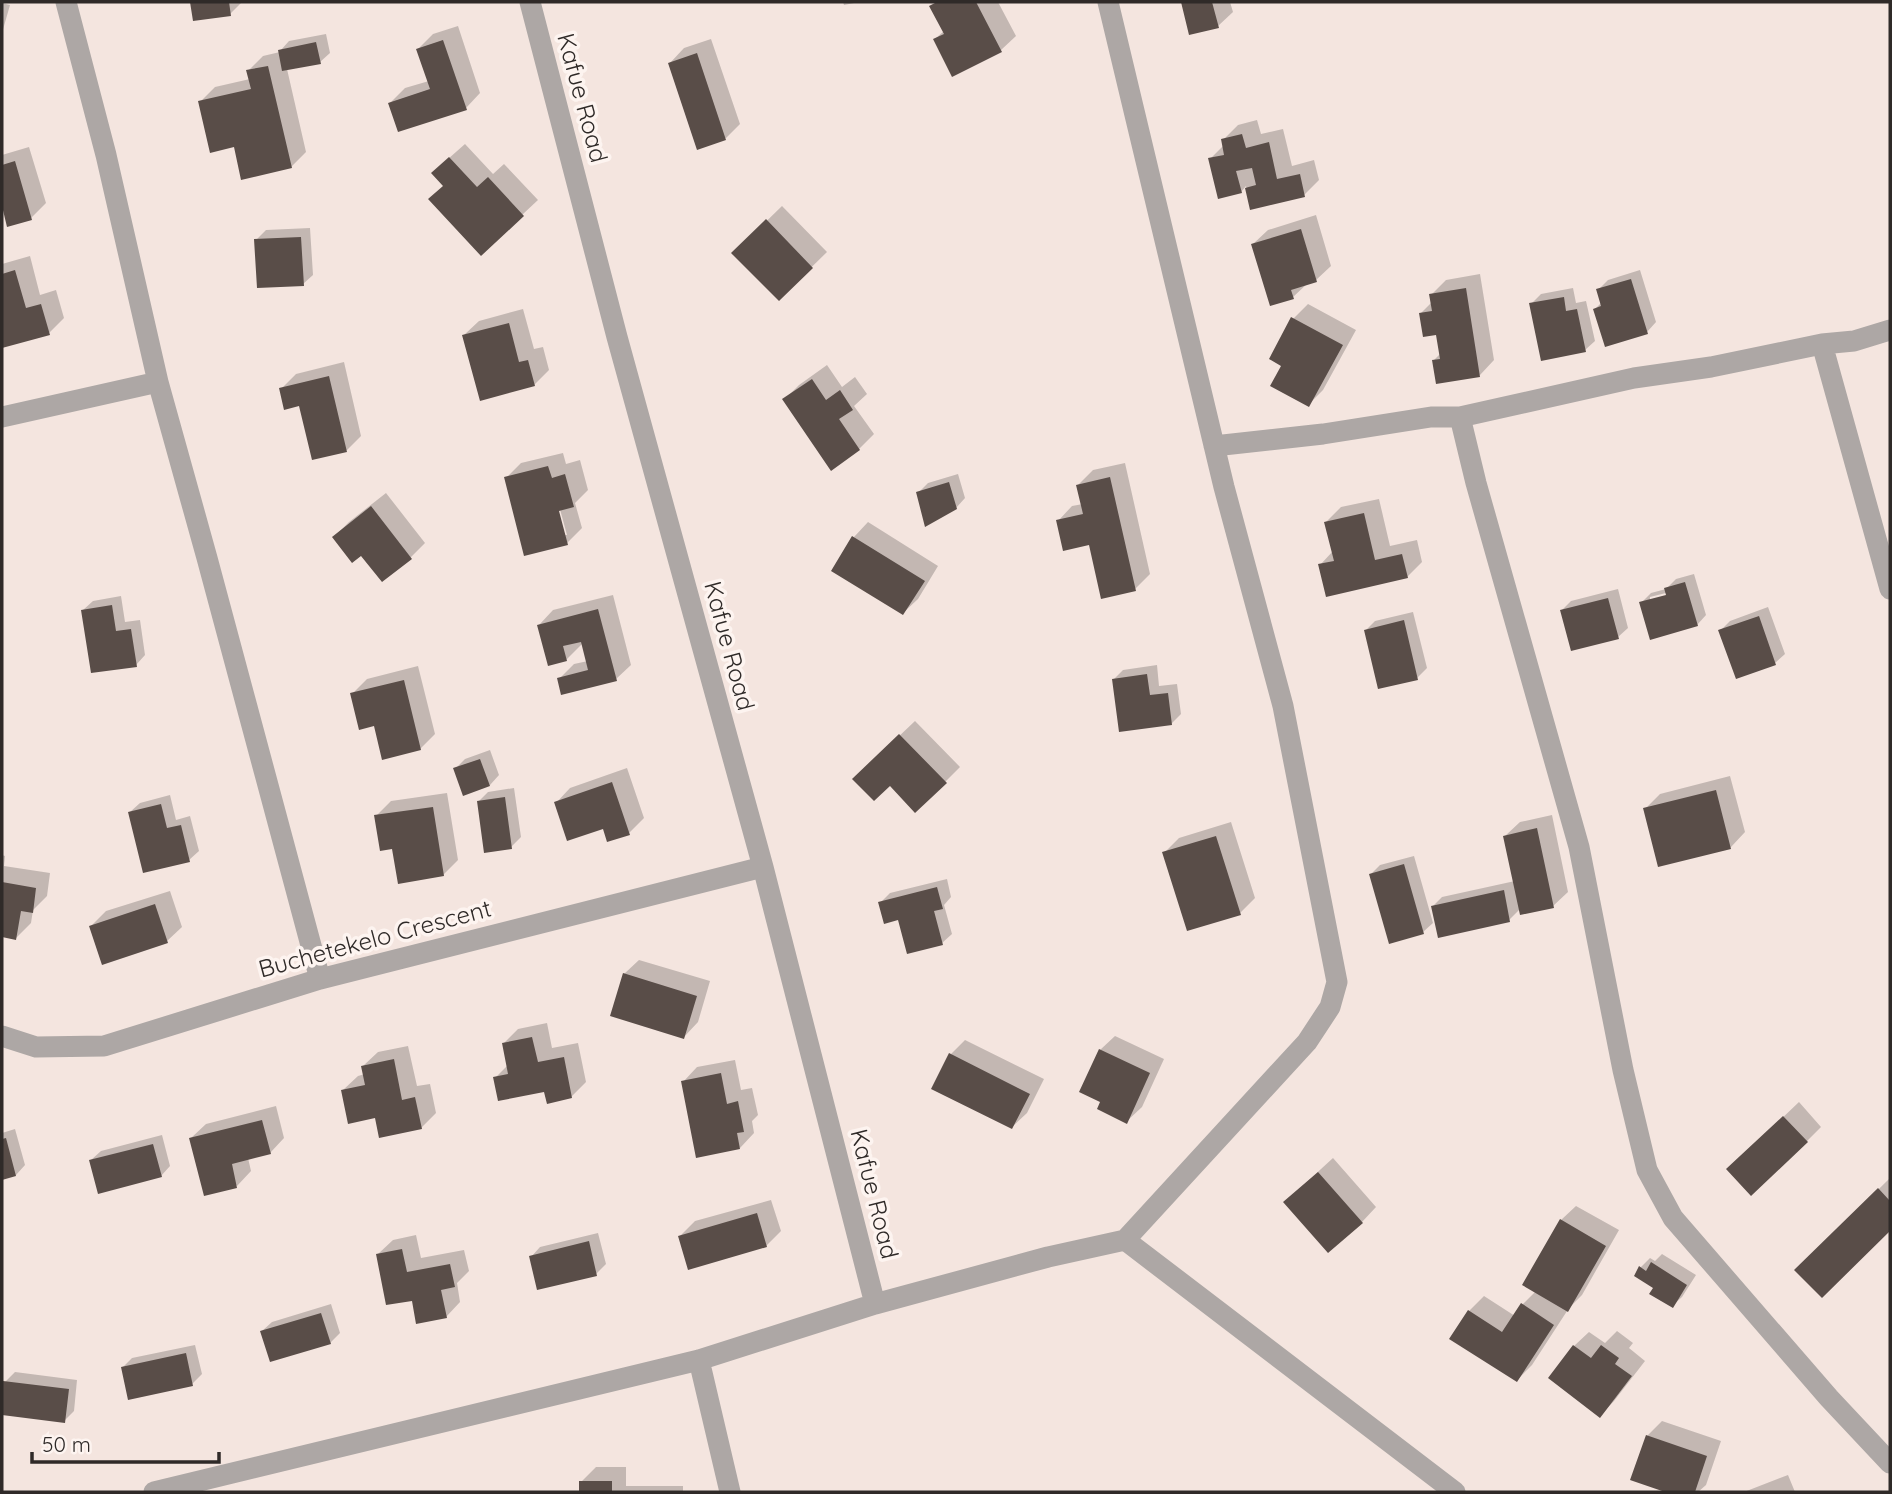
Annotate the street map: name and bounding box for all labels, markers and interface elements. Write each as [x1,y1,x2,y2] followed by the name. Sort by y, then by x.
[551,30,615,166] street label: Kafue Road
[698,578,762,714] street label: Kafue Road
[255,893,494,984] street label: Buchetekelo Crescent
[844,1126,906,1262] street label: Kafue Road
[32,1420,219,1464] scale bar
[42,1431,91,1457] text: 50 m

